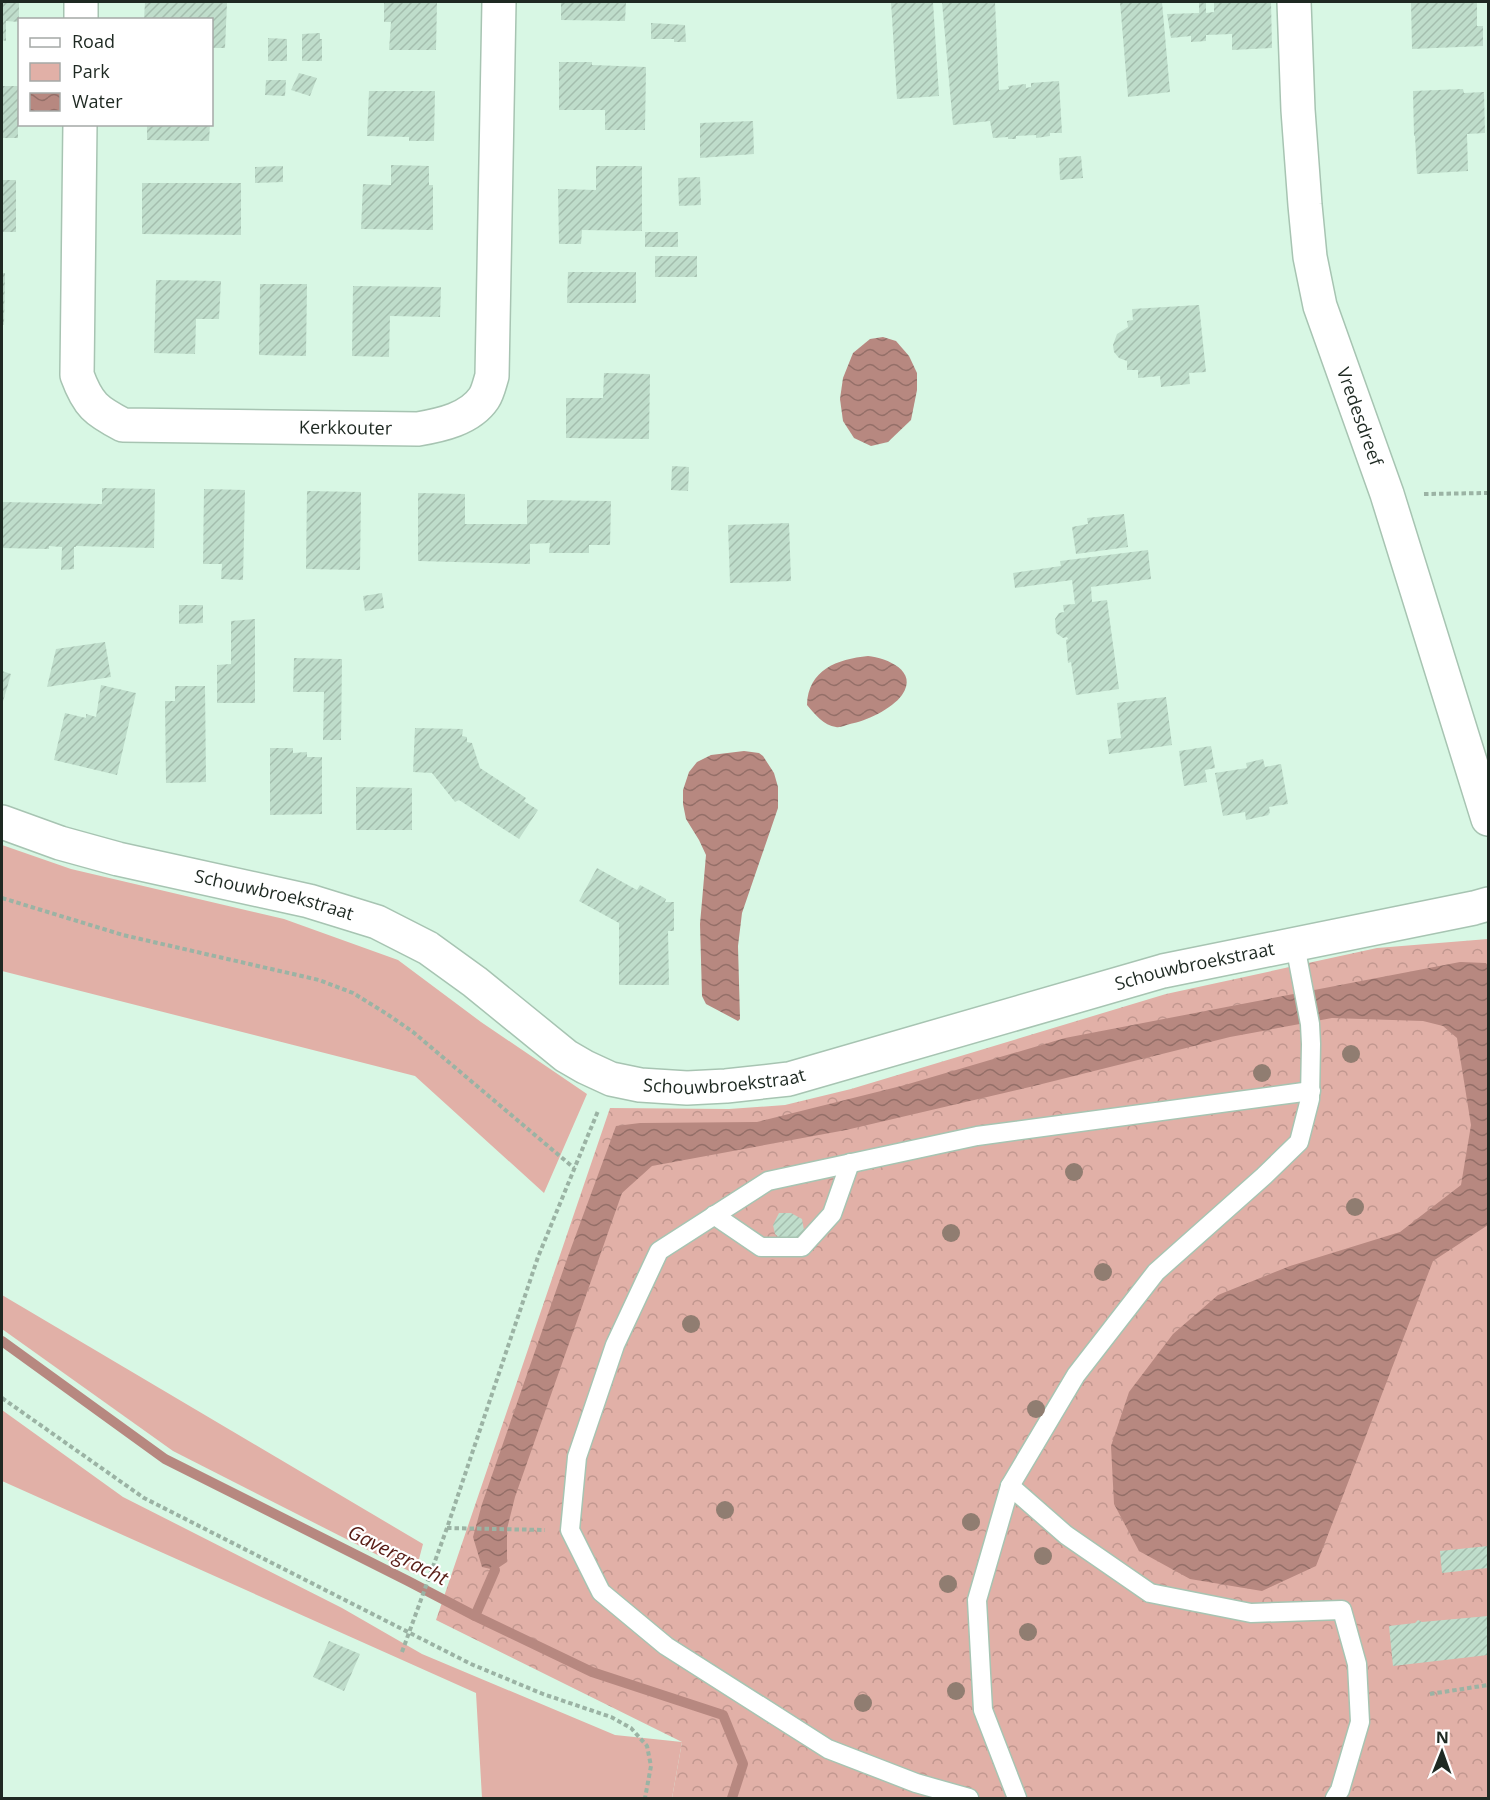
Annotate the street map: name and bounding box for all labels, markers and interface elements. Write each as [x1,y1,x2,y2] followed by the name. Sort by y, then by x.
[18,18,213,126] legend
[72,29,115,53] text: Road
[72,59,110,83] text: Park
[72,89,123,113] text: Water
[1332,364,1389,469] street label: Vredesdreef
[299,414,393,440] street label: Kerkkouter
[192,863,357,925] street label: Schouwbroekstraat
[1112,936,1276,995] street label: Schouwbroekstraat
[642,1062,808,1099] street label: Schouwbroekstraat
[344,1518,454,1592] water label: Gavergracht
[1412,1722,1472,1782] north arrow
[1436,1726,1449,1748] text: N

